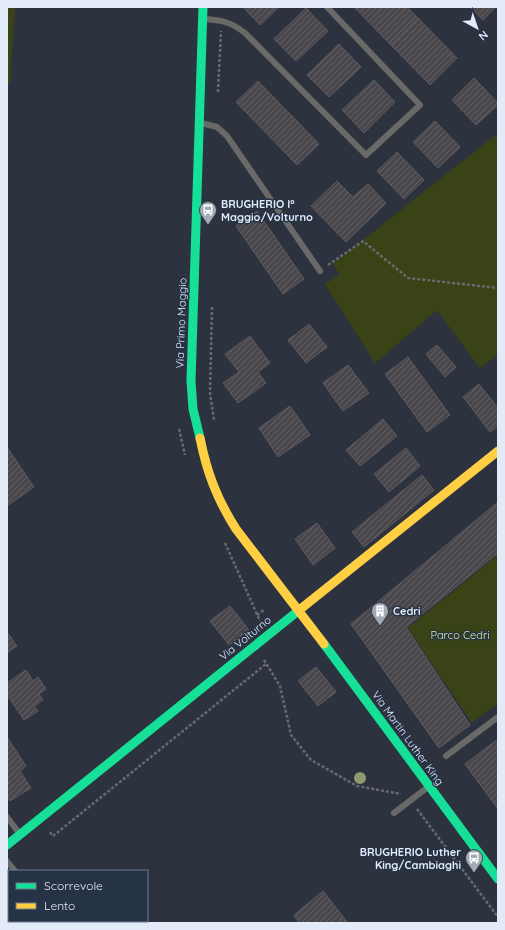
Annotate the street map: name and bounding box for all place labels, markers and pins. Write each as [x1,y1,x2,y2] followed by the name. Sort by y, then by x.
[221,197,313,224] place label: BRUGHERIO I° Maggio/Volturno
[198,200,218,225] bus stop icon: BRUGHERIO I° Maggio/Volturno
[370,601,390,626] building icon: Cedri
[393,604,421,618] place label: Cedri
[360,845,461,872] place label: BRUGHERIO Luther King/Cambiaghi
[464,848,484,873] bus stop icon: BRUGHERIO Luther King/Cambiaghi

